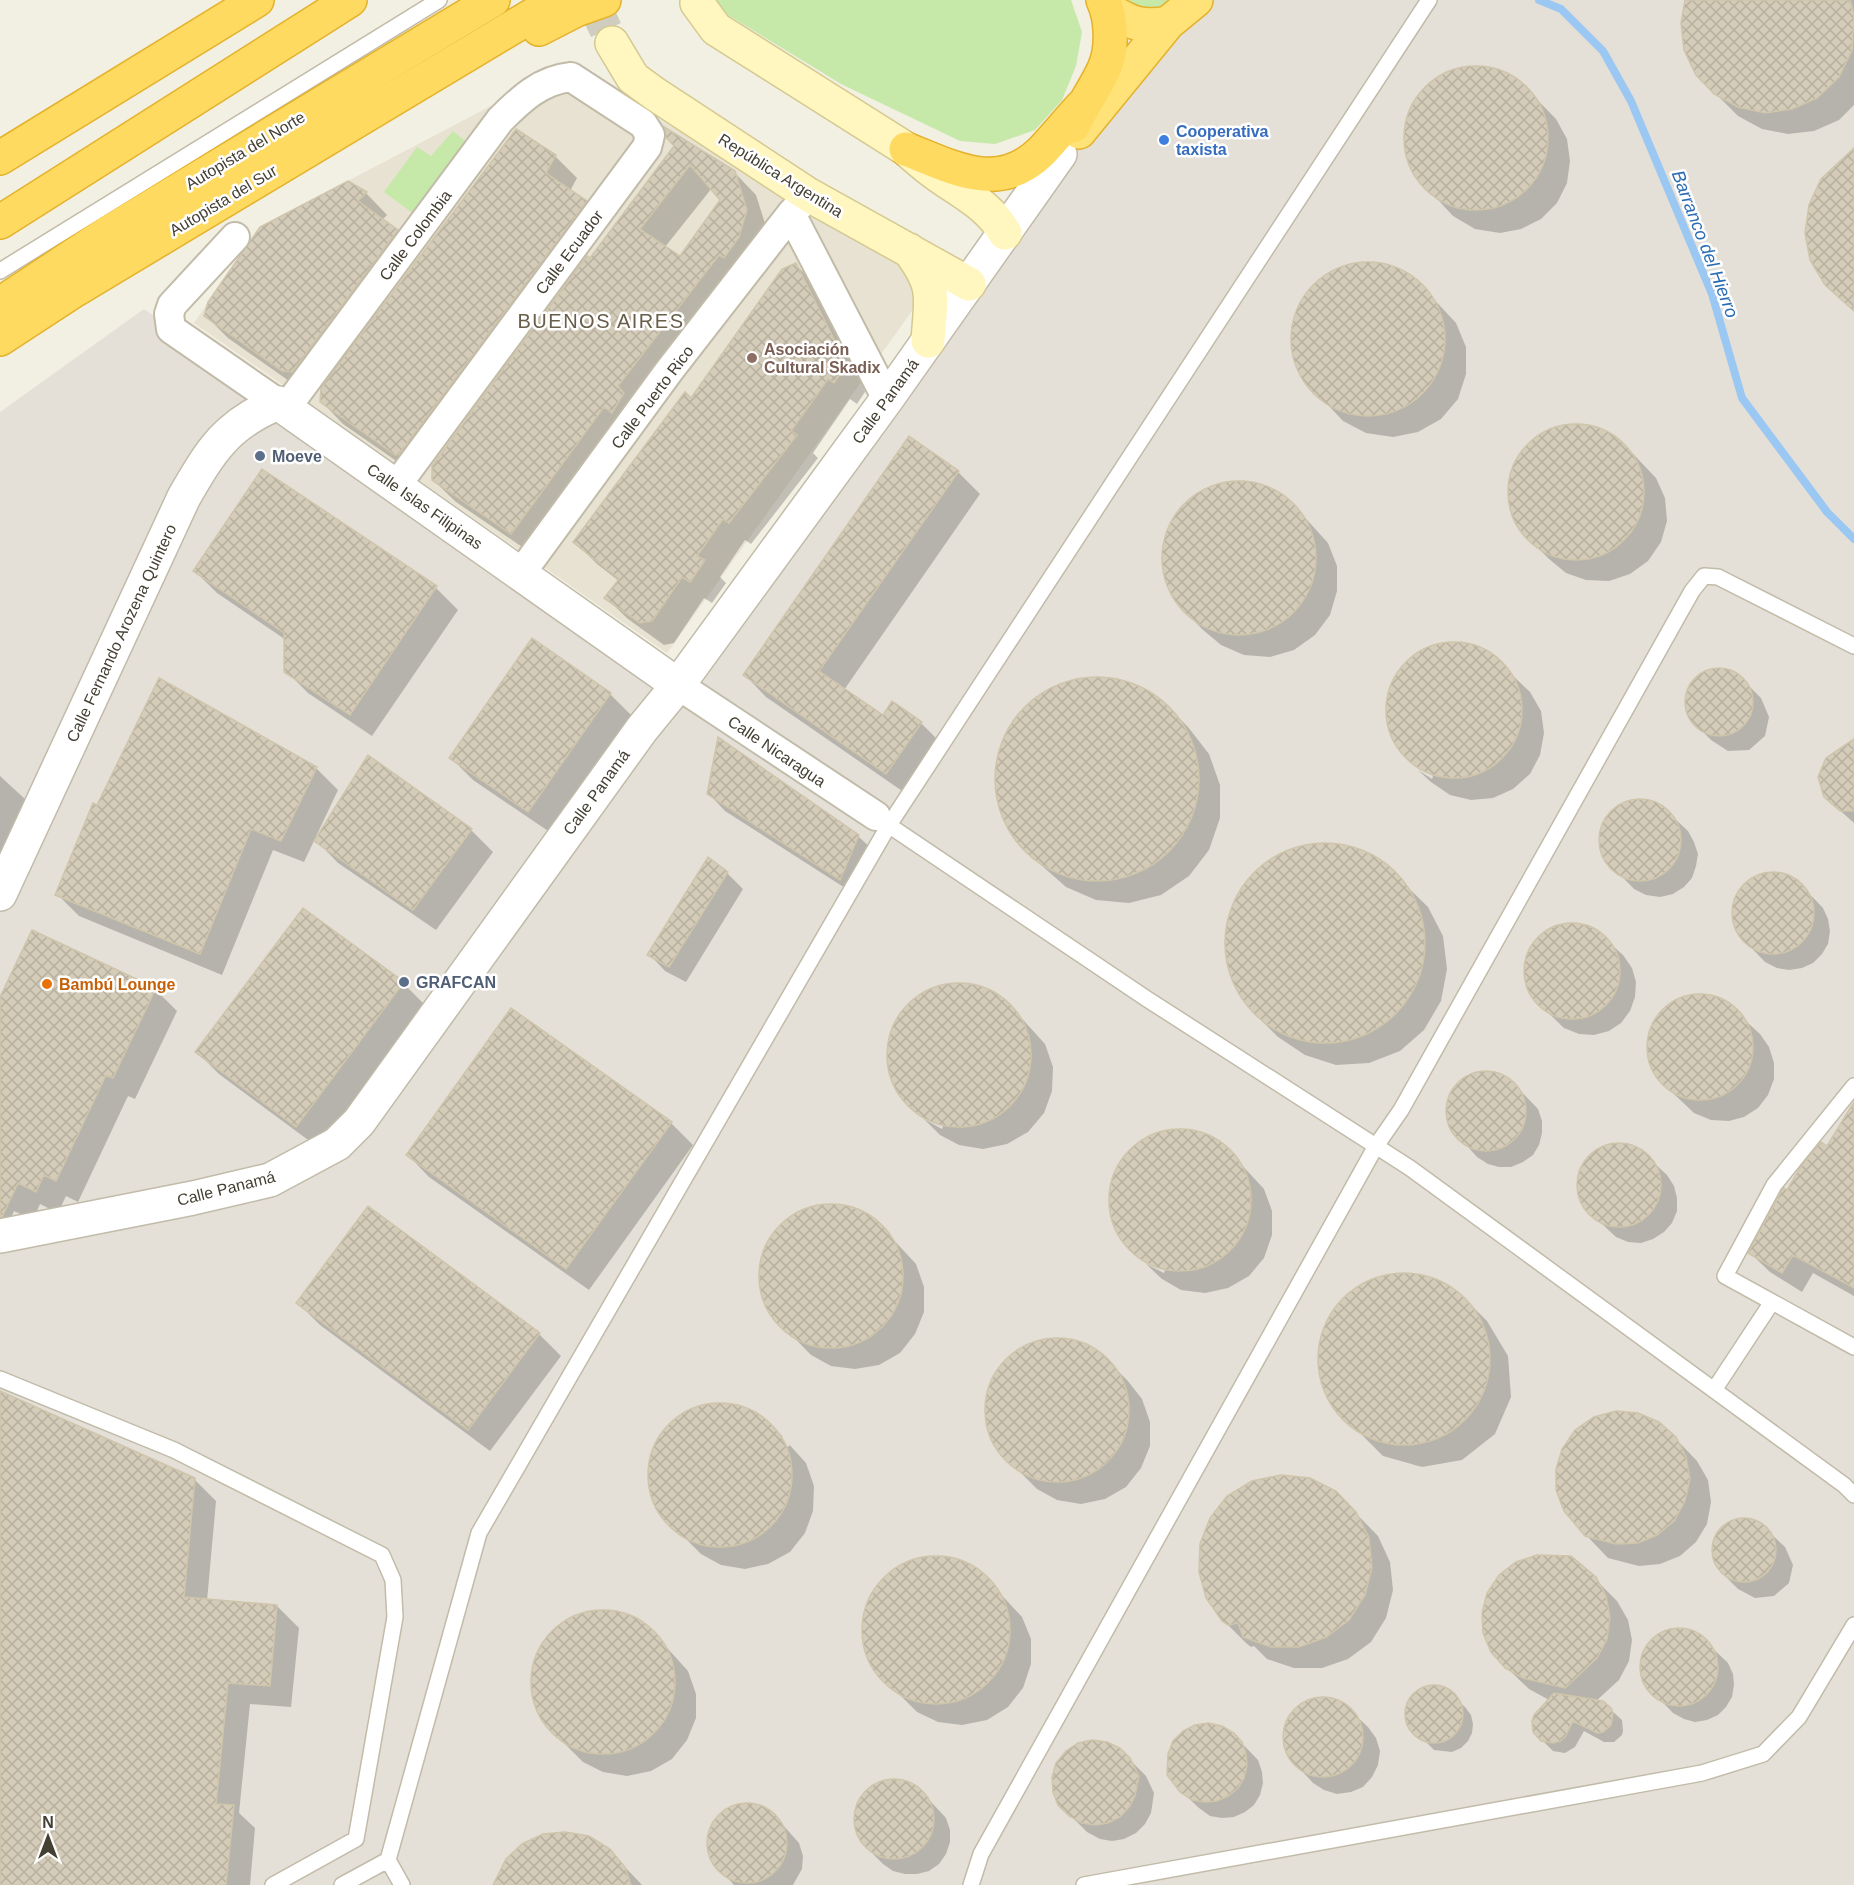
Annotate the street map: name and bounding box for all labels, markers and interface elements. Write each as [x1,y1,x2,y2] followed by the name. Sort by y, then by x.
[183,108,308,193] street label: Autopista del Norte
[1176,123,1269,158] place label: Cooperativa taxista
[716,130,846,221] street label: República Argentina
[1157,133,1171,147] marker: Cooperativa taxista
[167,161,280,239] street label: Autopista del Sur
[1668,168,1742,320] water label: Barranco del Hierro
[376,187,455,284] street label: Calle Colombia
[532,207,607,298] street label: Calle Ecuador
[518,310,684,332] district label: BUENOS AIRES
[764,341,881,376] place label: Asociación Cultural Skadix
[608,342,697,452] street label: Calle Puerto Rico
[745,351,759,365] marker: Asociación Cultural Skadix
[849,356,922,447] street label: Calle Panamá
[272,448,322,465] place label: Moeve
[253,449,267,463] marker: Moeve
[364,460,486,553] street label: Calle Islas Filipinas
[63,522,180,745] street label: Calle Fernando Arozena Quintero
[725,713,829,790] street label: Calle Nicaragua
[560,747,633,838] street label: Calle Panamá
[416,974,496,991] place label: GRAFCAN
[397,975,411,989] marker: GRAFCAN
[59,976,176,993] place label: Bambú Lounge
[40,977,54,991] marker: Bambú Lounge
[175,1168,277,1209] street label: Calle Panamá
[18,1807,78,1867] north arrow
[42,1814,54,1831] text: N

